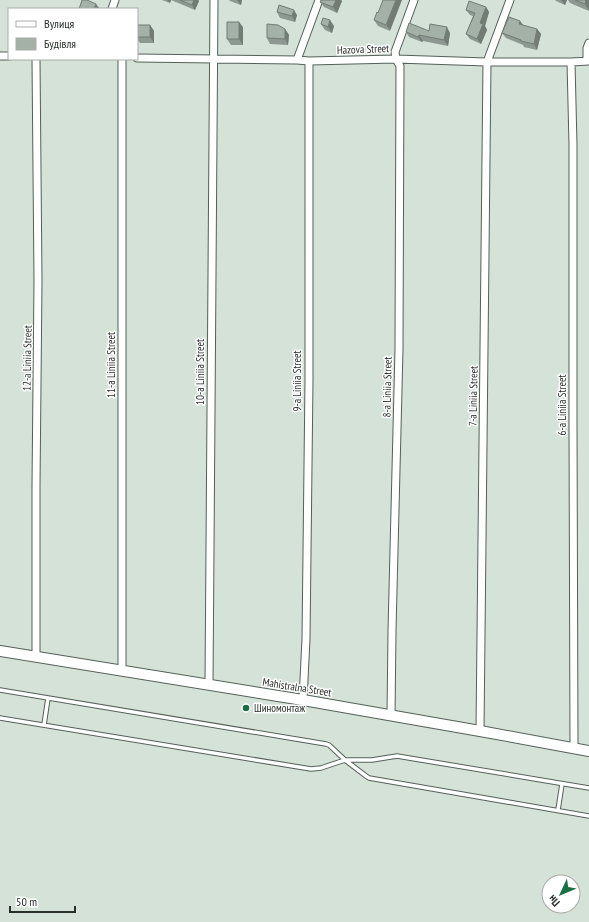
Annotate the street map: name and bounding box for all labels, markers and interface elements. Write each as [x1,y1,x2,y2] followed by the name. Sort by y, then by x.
[8,8,138,60] legend
[44,16,74,31] text: Вулиця
[44,36,76,51] text: Будівля
[336,41,390,57] street label: Hazova Street
[19,325,35,391] street label: 12-a Liniia Street
[104,332,118,398] street label: 11-a Liniia Street
[193,339,207,405] street label: 10-a Liniia Street
[290,351,304,411] street label: 9-a Liniia Street
[379,356,395,418] street label: 8-a Liniia Street
[465,366,481,426] street label: 7-a Liniia Street
[555,375,569,435] street label: 6-a Liniia Street
[261,675,333,699] street label: Mahistralna Street
[254,701,305,715] place label: Шиномонтаж
[241,703,251,713] marker: Шиномонтаж
[541,874,581,914] north arrow
[10,888,75,914] scale bar
[545,892,563,910] text: Пн
[16,894,37,909] text: 50 m

